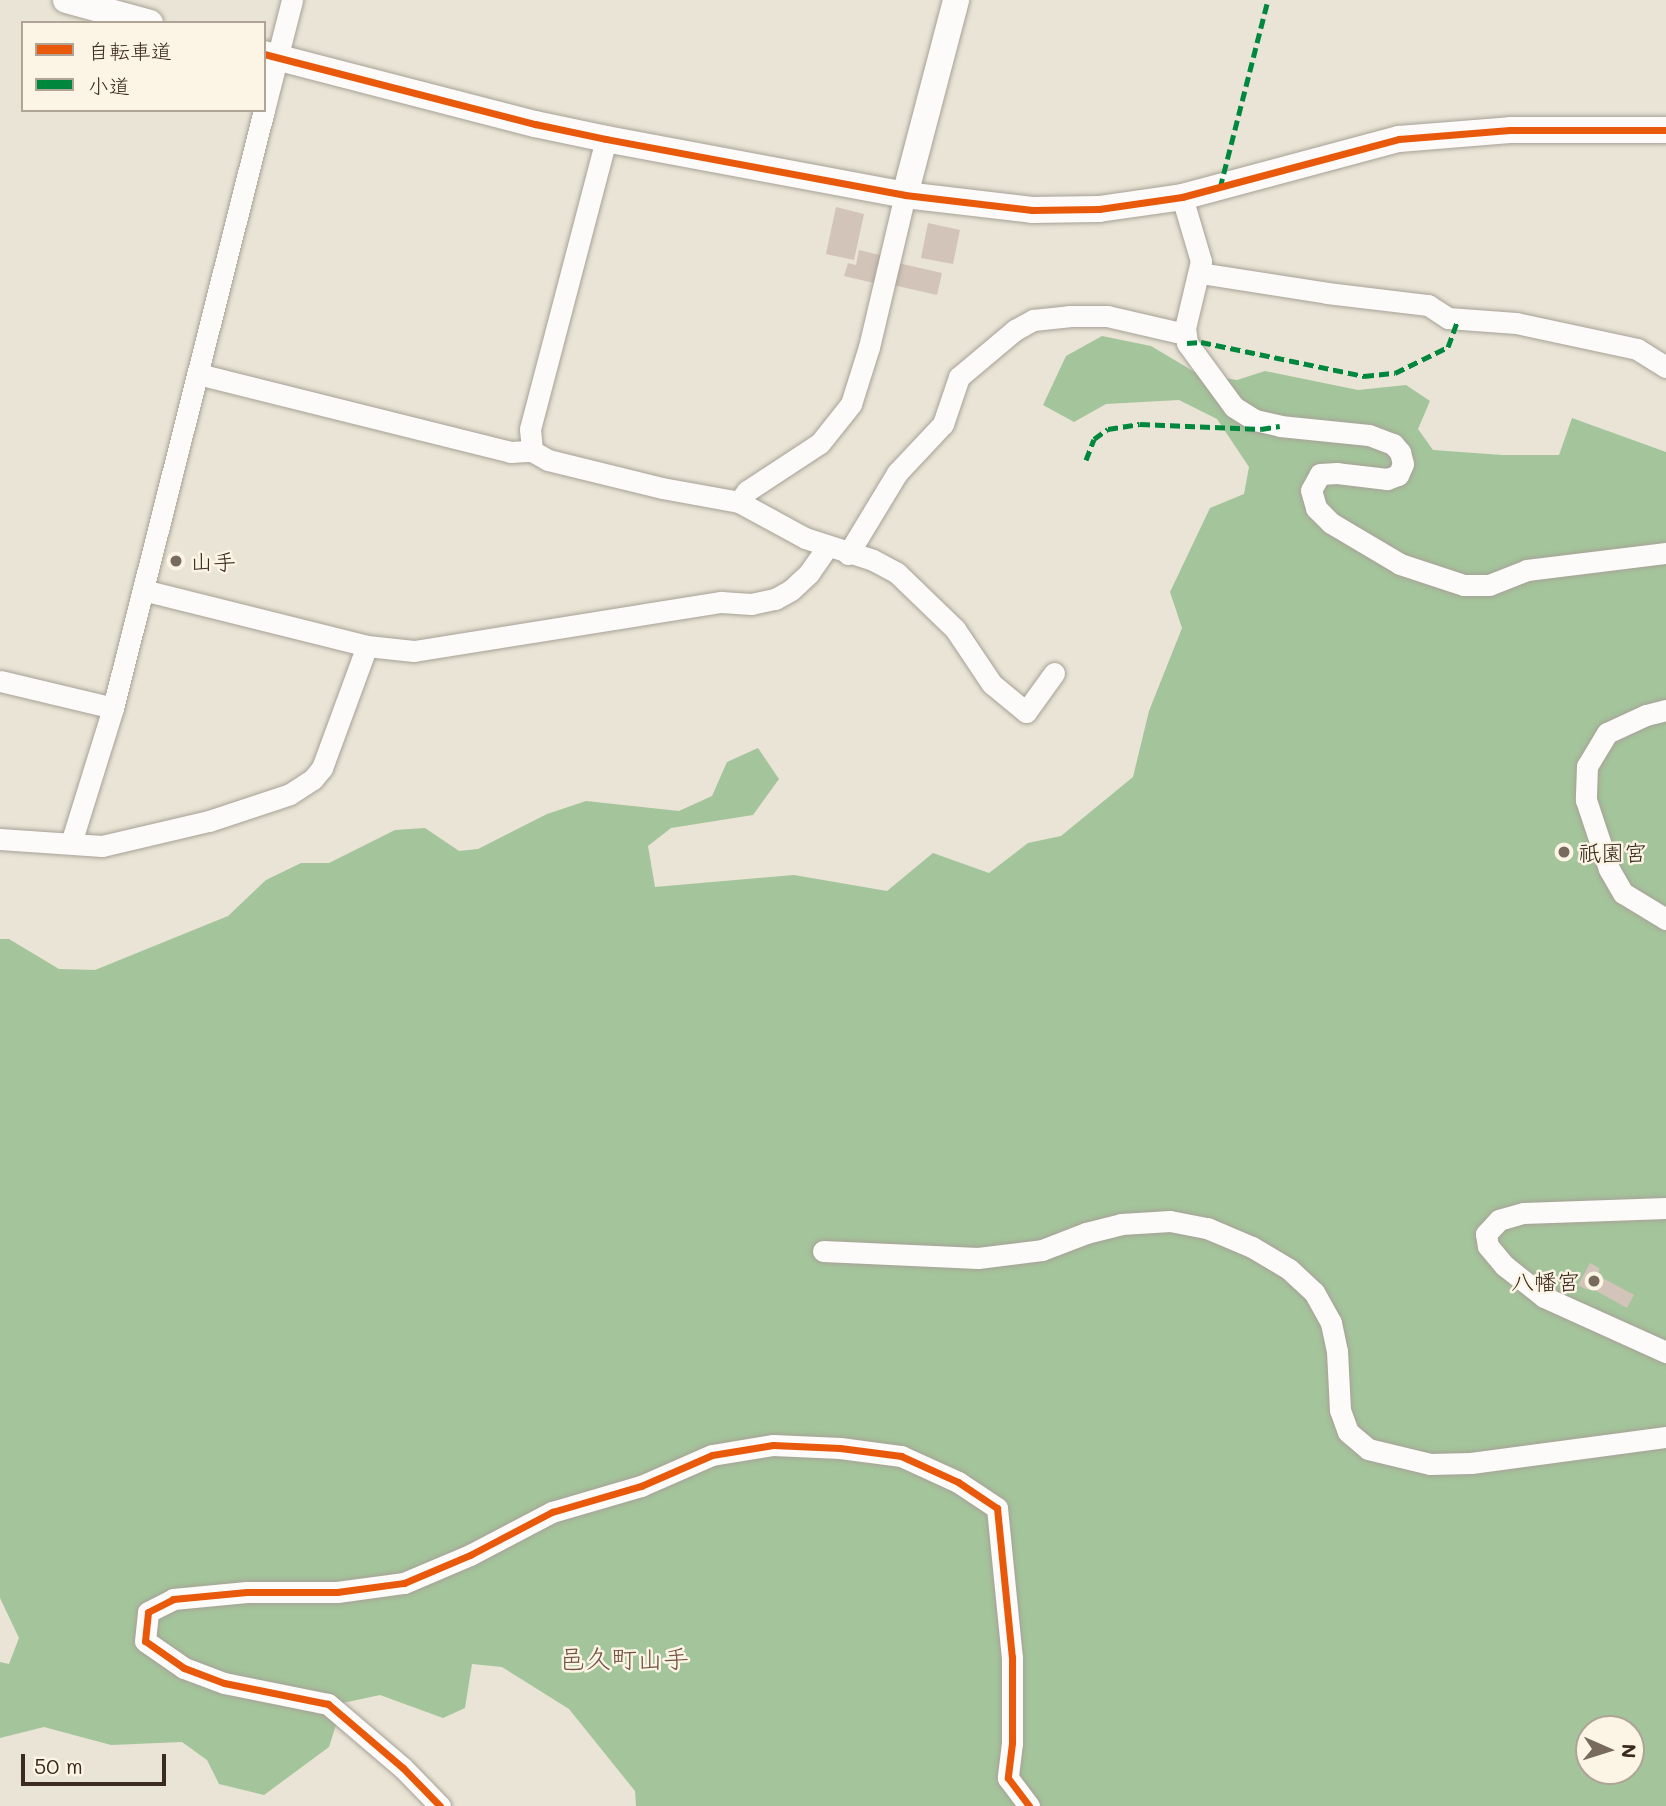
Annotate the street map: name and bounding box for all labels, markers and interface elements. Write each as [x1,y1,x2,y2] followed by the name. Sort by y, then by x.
[21,21,266,112] legend
[88,37,172,64] text: 自転車道
[88,72,130,99] text: 小道
[190,547,236,575] place label: 山手
[168,553,184,569] marker: 山手
[1578,838,1647,866] place label: 祇園宮
[1556,844,1572,860] marker: 祇園宮
[1511,1267,1580,1295] place label: 八幡宮
[1586,1273,1602,1289] marker: 八幡宮
[559,1643,689,1675] district label: 邑久町山手
[1575,1715,1645,1785] north arrow
[24,1740,170,1784] scale bar
[1617,1743,1642,1759] text: N
[34,1752,83,1779] text: 50 m

